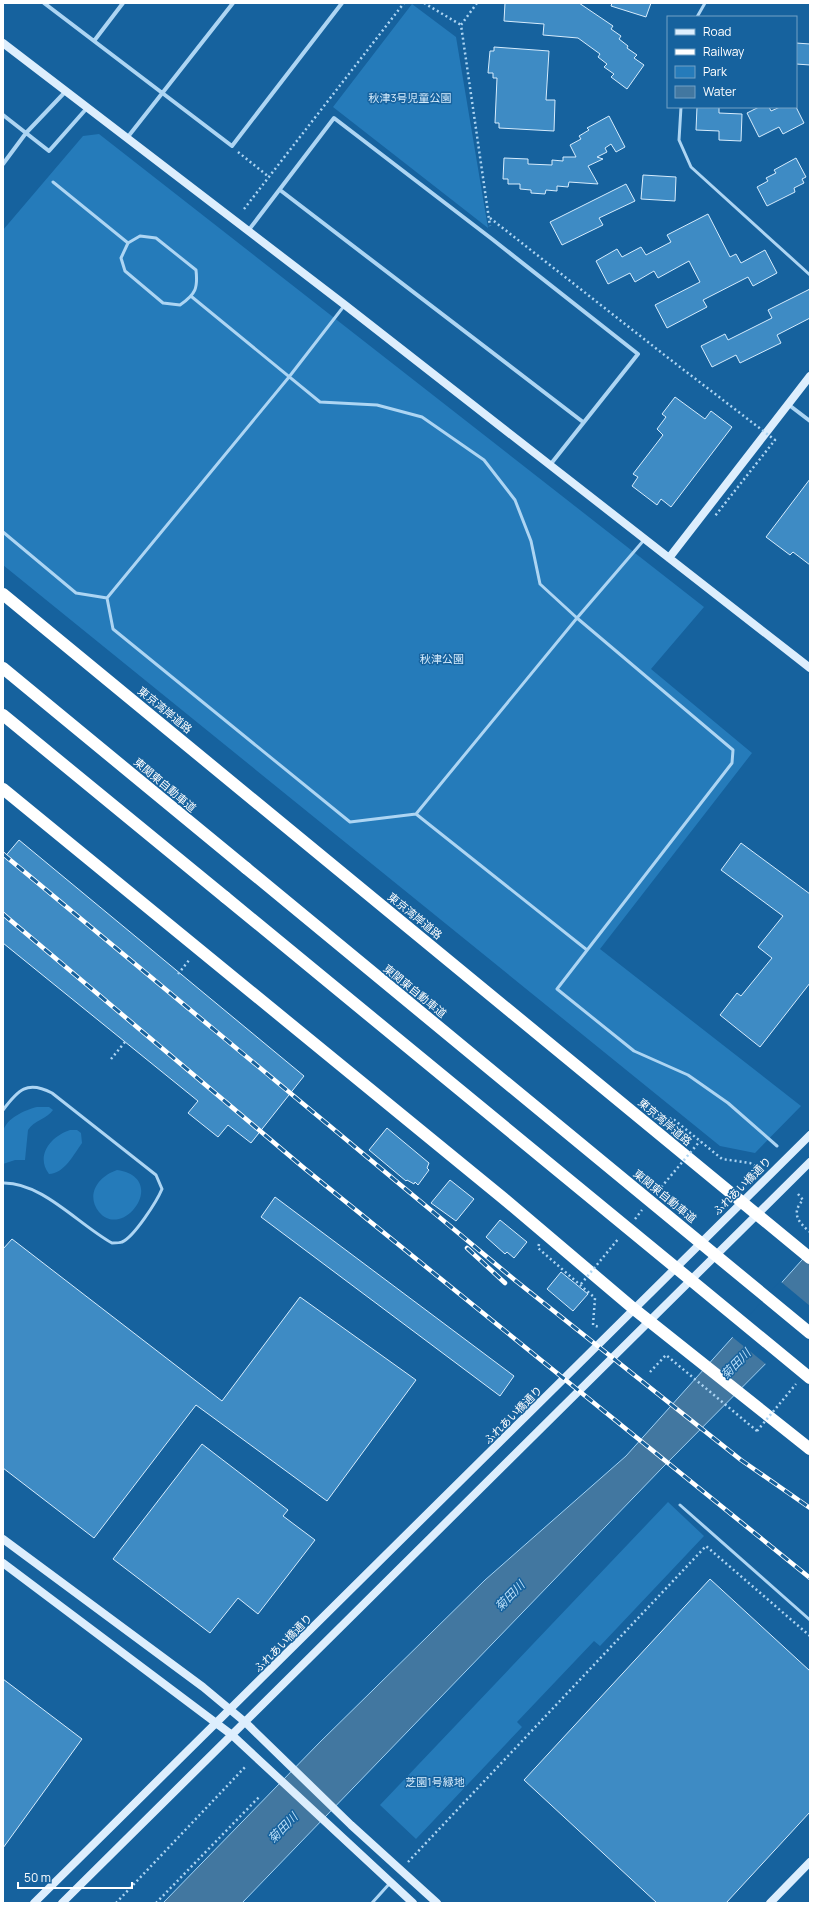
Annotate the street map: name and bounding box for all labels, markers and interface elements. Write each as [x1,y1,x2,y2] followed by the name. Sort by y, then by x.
[667,16,797,108] legend
[703,23,731,40] text: Road
[703,43,745,60] text: Railway
[703,63,728,80] text: Park
[703,83,737,100] text: Water
[368,90,452,105] park label: 秋津3号児童公園
[420,651,464,666] park label: 秋津公園
[135,683,196,736] street label: 東京湾岸道路
[131,754,200,815] street label: 東関東自動車道
[385,889,446,942] street label: 東京湾岸道路
[381,961,450,1021] street label: 東関東自動車道
[635,1095,695,1149] street label: 東京湾岸道路
[709,1153,774,1218] street label: ふれあい橋通り
[631,1166,700,1226] street label: 東関東自動車道
[717,1343,756,1383] water label: 菊田川
[480,1382,545,1447] street label: ふれあい橋通り
[491,1575,530,1615] water label: 菊田川
[250,1610,315,1675] street label: ふれあい橋通り
[405,1774,465,1789] park label: 芝園1号緑地
[264,1807,303,1847] water label: 菊田川
[18,1864,132,1890] scale bar
[24,1869,51,1886] text: 50 m

